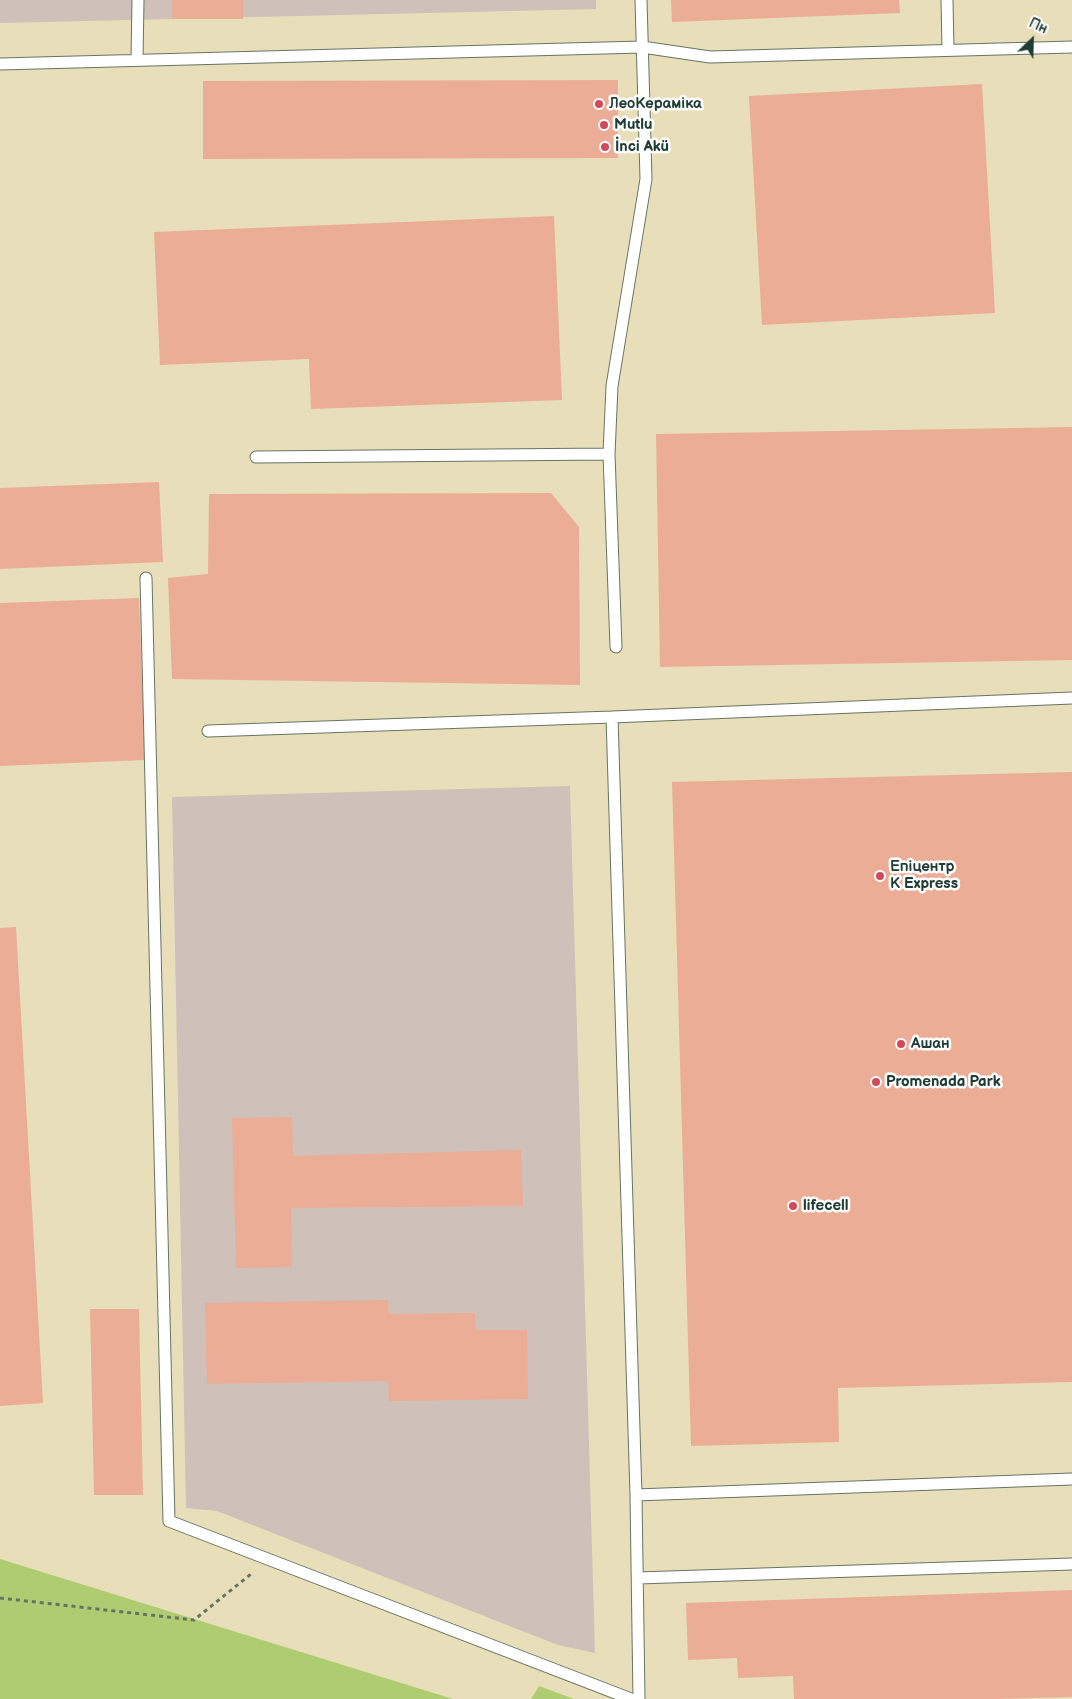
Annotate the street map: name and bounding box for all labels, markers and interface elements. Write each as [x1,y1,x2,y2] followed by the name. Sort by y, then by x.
[1026,14,1050,37] text: Пн
[1007,15,1057,65] north arrow
[609,95,702,113] place label: ЛеоКераміка
[593,98,605,110] marker: ЛеоКераміка
[614,116,653,134] place label: Mutlu
[598,119,610,131] marker: Mutlu
[615,138,669,156] place label: İnci Akü
[599,141,611,153] marker: İnci Akü
[890,858,958,893] place label: Епіцентр К Express
[874,870,886,882] marker: Епіцентр К Express
[911,1035,950,1053] place label: Ашан
[895,1038,907,1050] marker: Ашан
[886,1073,1001,1091] place label: Promenada Park
[870,1076,882,1088] marker: Promenada Park
[803,1197,849,1215] place label: lifecell
[787,1200,799,1212] marker: lifecell

